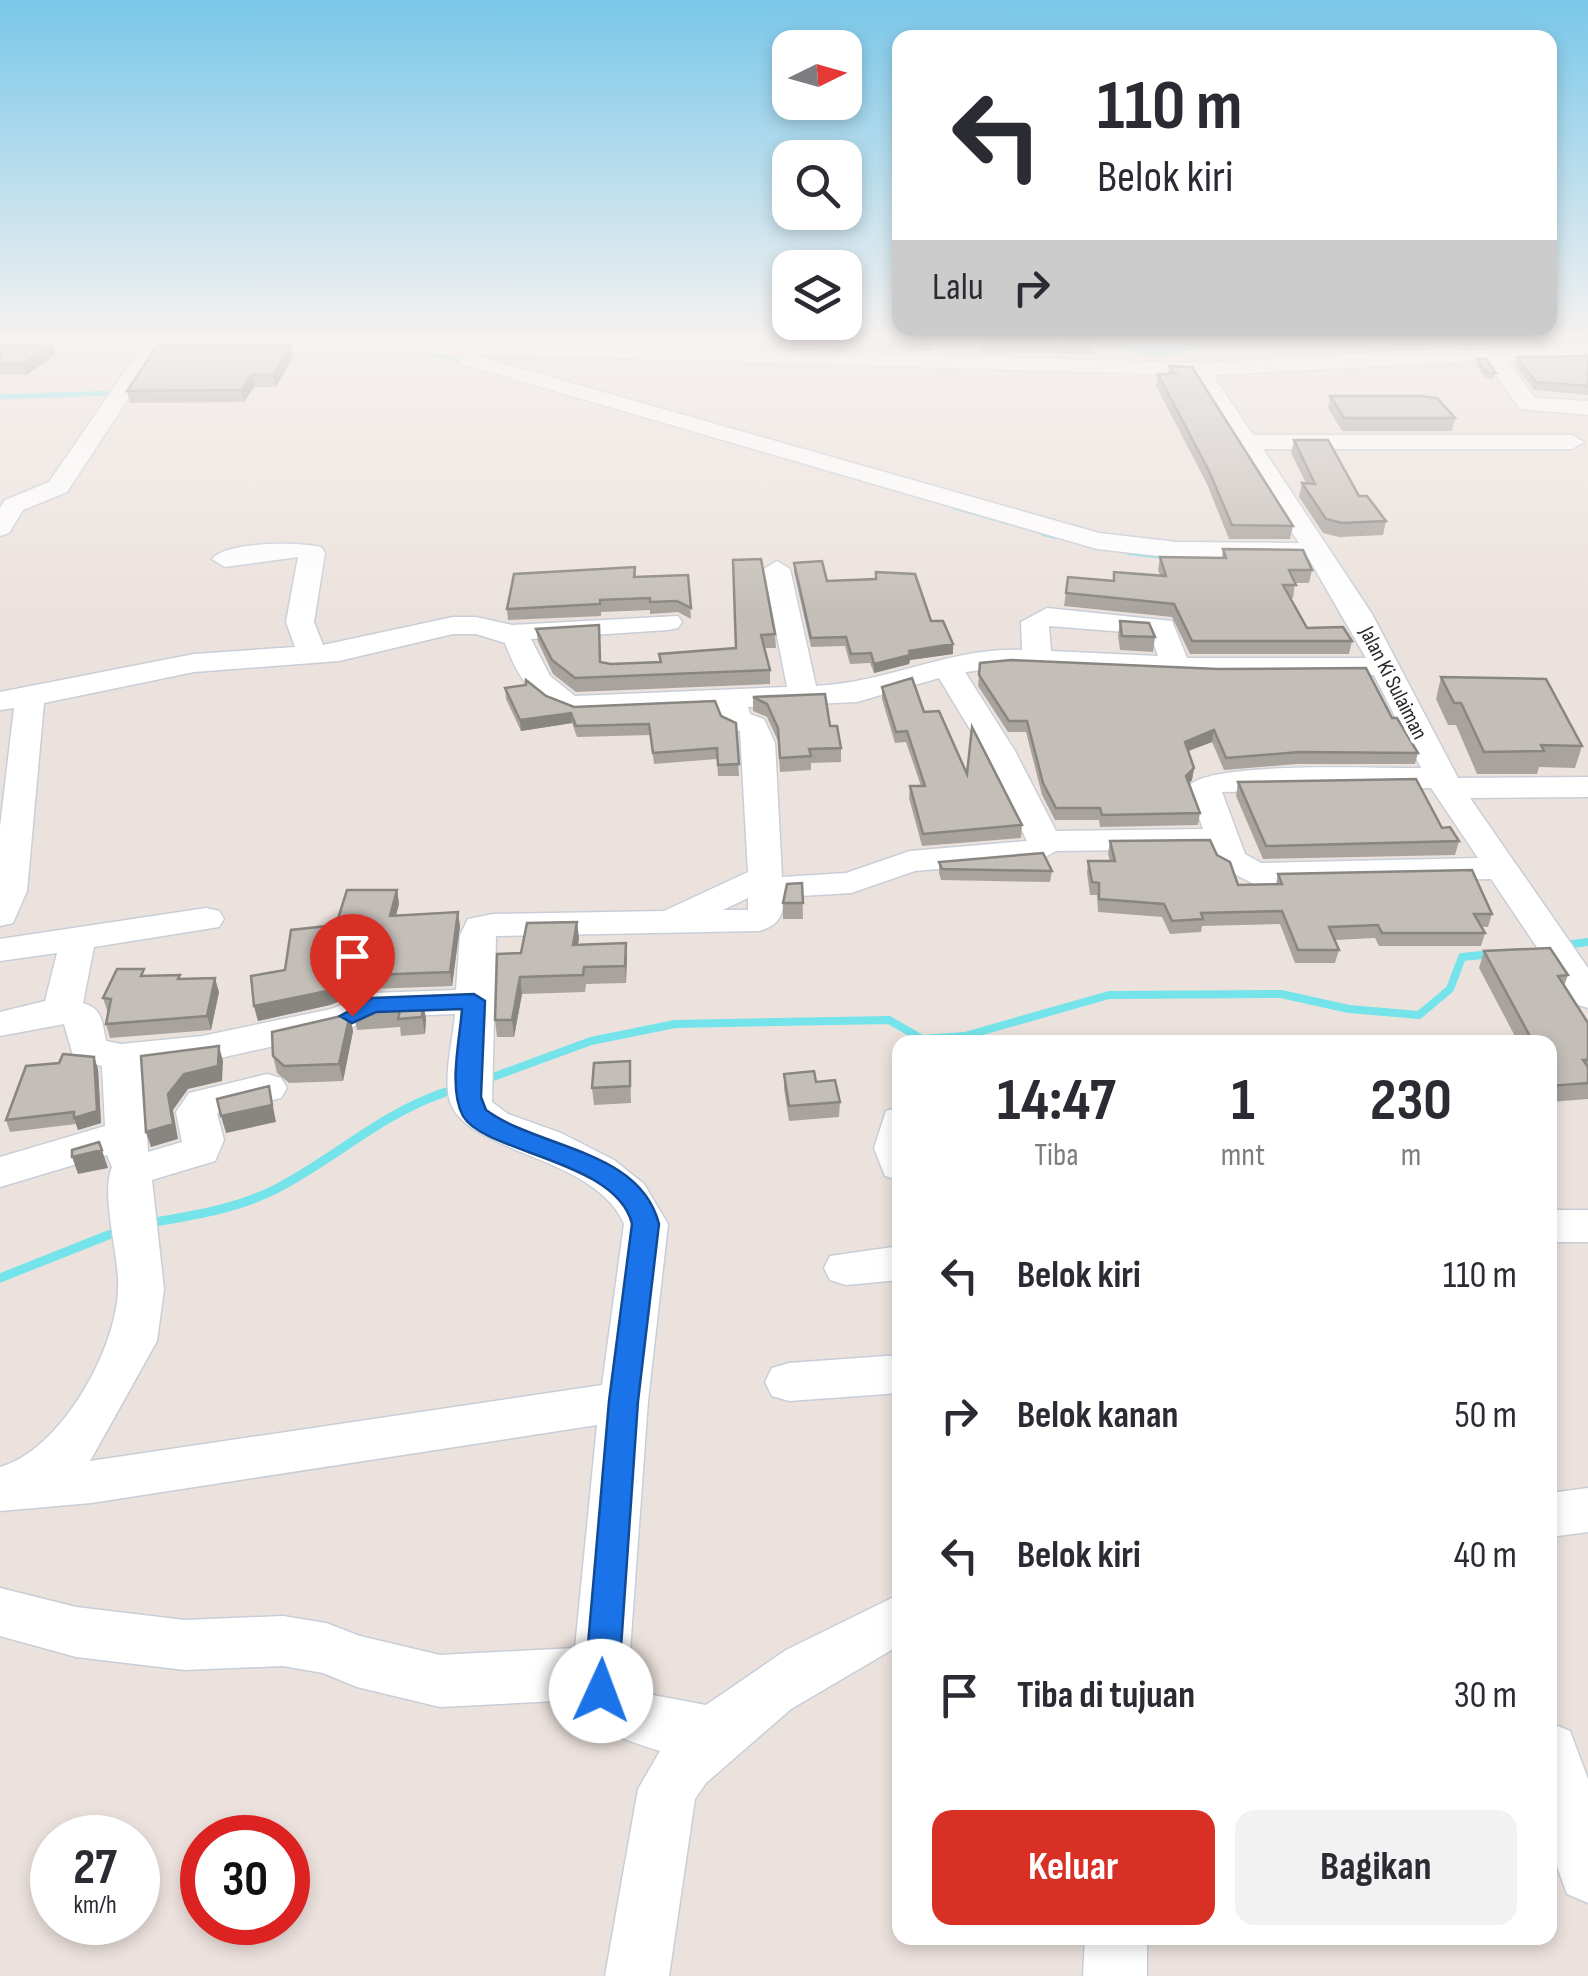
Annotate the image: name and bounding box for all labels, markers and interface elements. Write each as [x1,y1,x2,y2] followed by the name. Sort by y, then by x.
[772,30,862,120] north arrow
[772,30,862,340] map controls
[1097,65,1243,149] text: 110 m
[932,70,1062,200] icon: left
[772,140,862,230] button: search
[1097,150,1233,205] text: Belok kiri
[772,250,862,340] button: layers
[1004,260,1059,315] icon: right
[932,265,984,310] text: Lalu
[1353,621,1433,744] street label: Jalan Ki Sulaiman
[310,914,395,1017] pin
[325,929,380,984] icon: arrive
[997,1065,1116,1137] text: 14:47
[1231,1065,1255,1137] text: 1
[1370,1065,1452,1137] text: 230
[1034,1136,1079,1175] text: Tiba
[1221,1136,1265,1175] text: mnt
[1401,1136,1421,1175] text: m
[932,1248,987,1303] icon: left
[1017,1253,1141,1298] text: Belok kiri
[1443,1253,1517,1298] text: 110 m
[932,1388,987,1443] icon: right
[1017,1393,1178,1438] text: Belok kanan
[1454,1393,1517,1438] text: 50 m
[932,1528,987,1583] icon: left
[1017,1533,1141,1578] text: Belok kiri
[1454,1533,1517,1578] text: 40 m
[549,1639,653,1743] position arrow
[932,1668,987,1723] icon: arrive
[1017,1673,1195,1718] text: Tiba di tujuan
[1454,1673,1517,1718] text: 30 m
[932,1810,1215,1925] button: Keluar
[1235,1810,1517,1925] button: Bagikan
[180,1815,310,1945] speed limit sign: 30
[73,1838,117,1898] text: 27
[73,1890,117,1921] text: km/h

